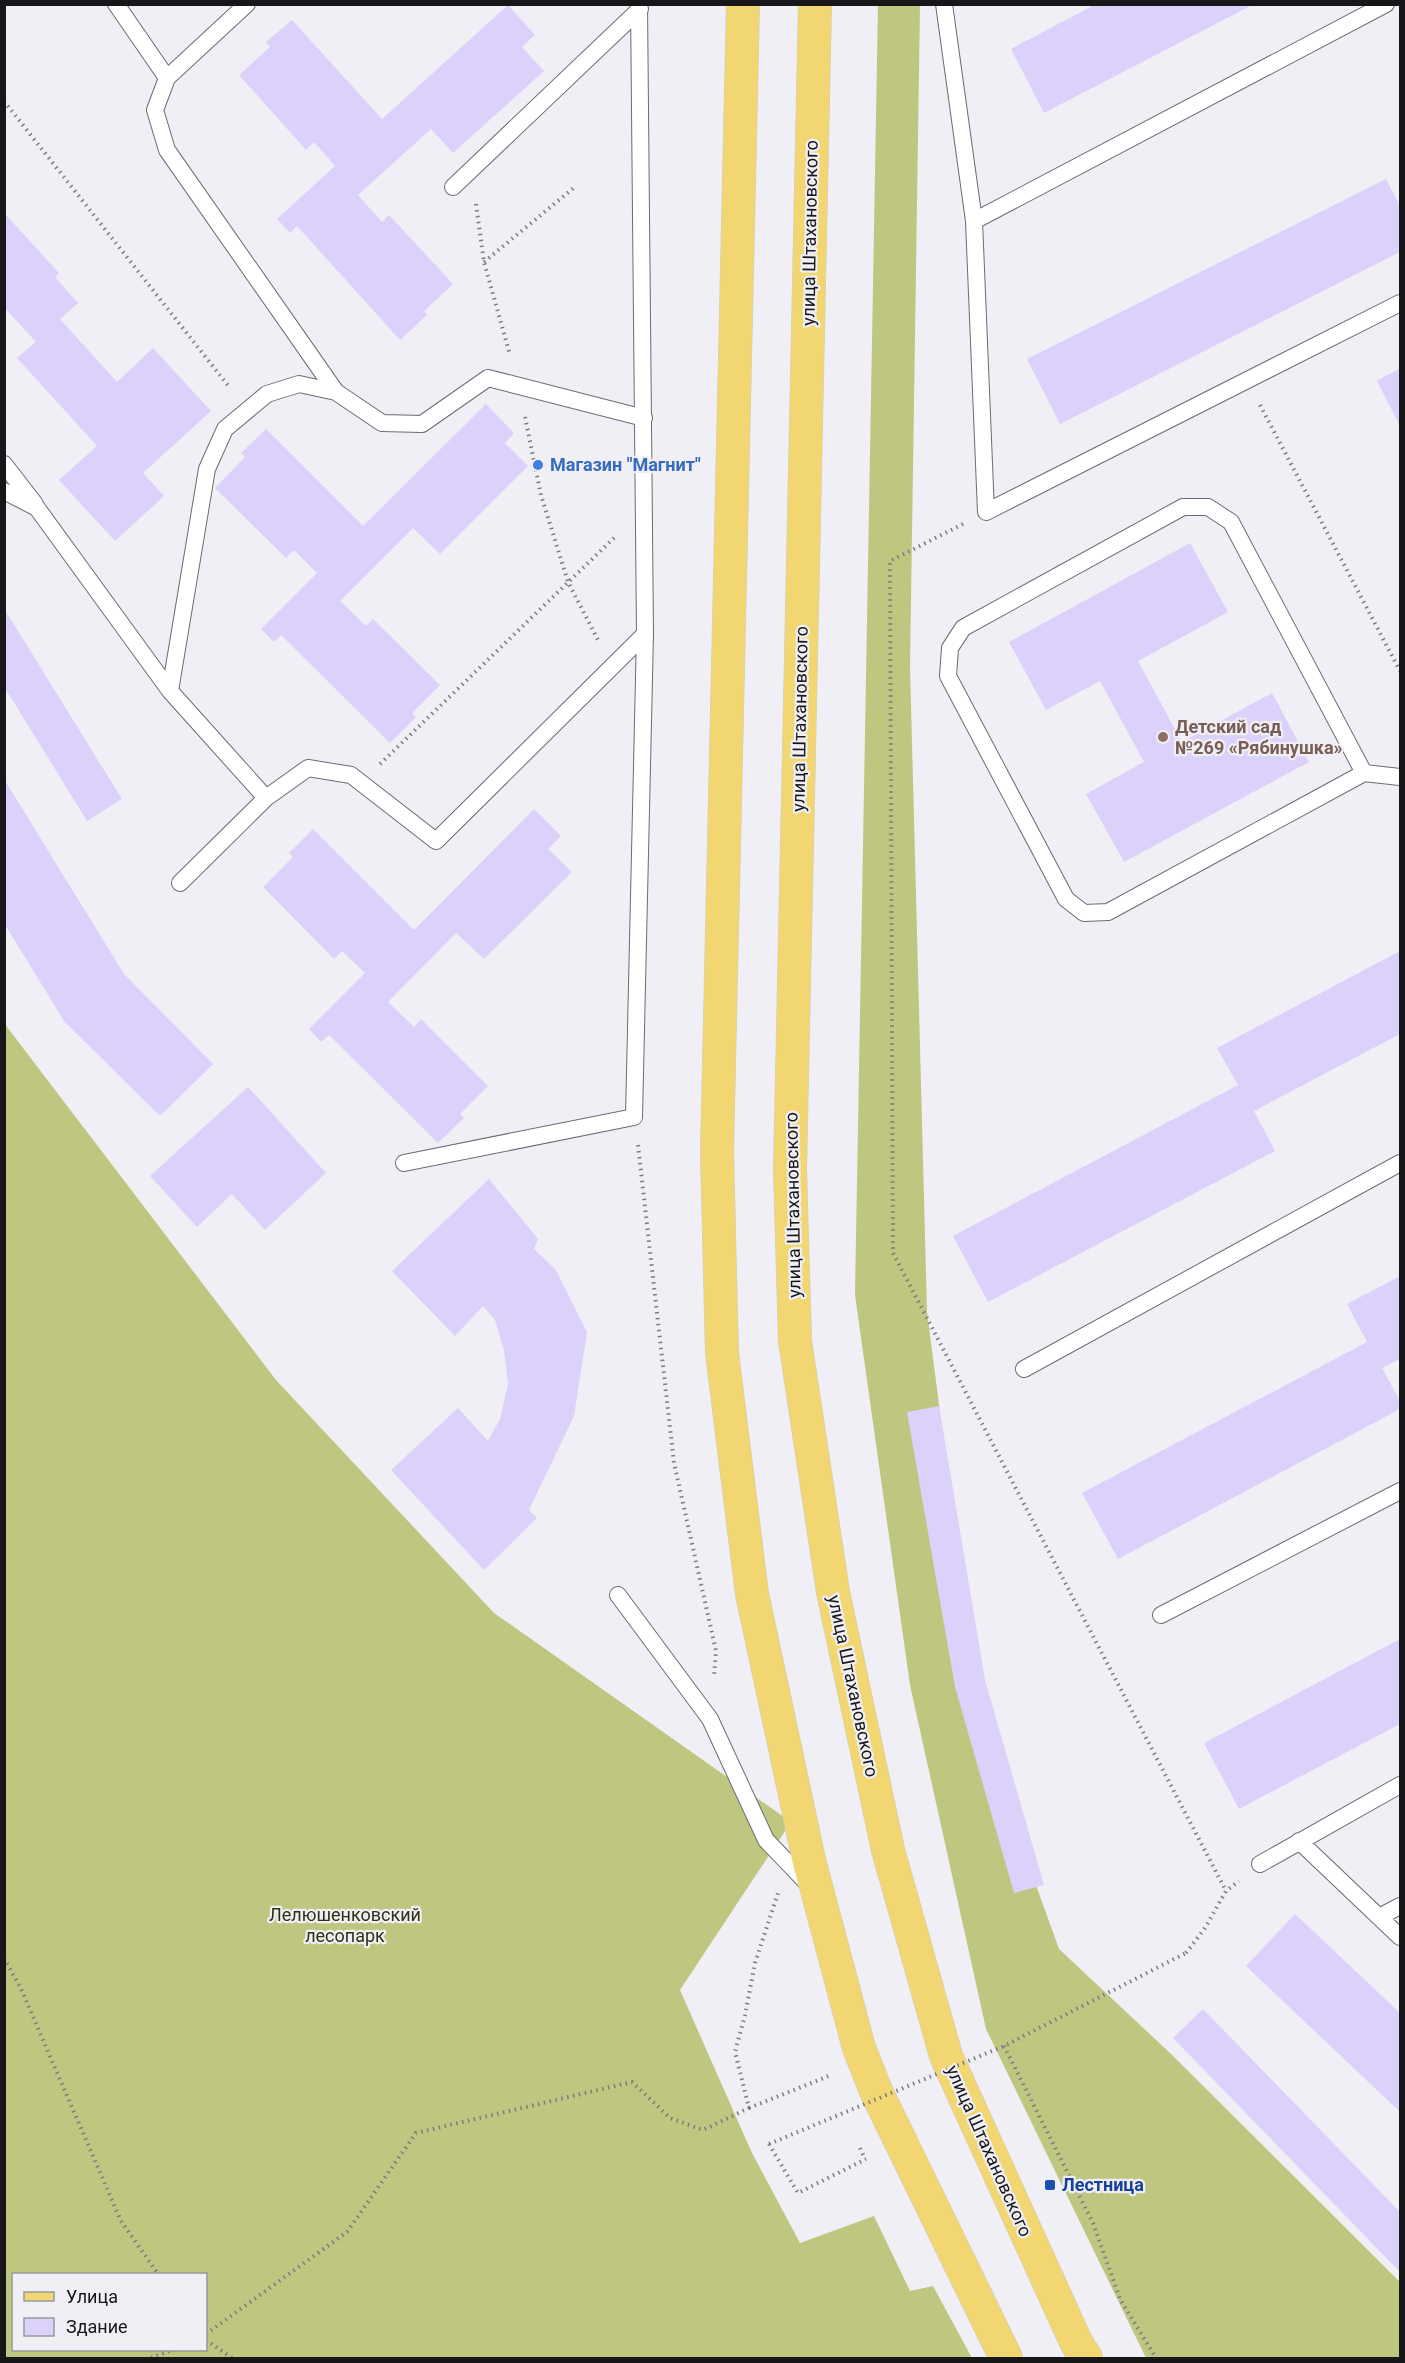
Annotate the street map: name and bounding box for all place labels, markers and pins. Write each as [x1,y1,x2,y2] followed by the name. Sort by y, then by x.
[550,454,701,475] place label: Магазин "Магнит"
[531,458,545,472] marker: Магазин "Магнит"
[1175,716,1343,758] place label: Детский сад №269 «Рябинушка»
[1156,730,1170,744] marker: Детский сад №269 «Рябинушка»
[1062,2174,1144,2195] place label: Лестница
[1043,2178,1057,2192] marker: Лестница

